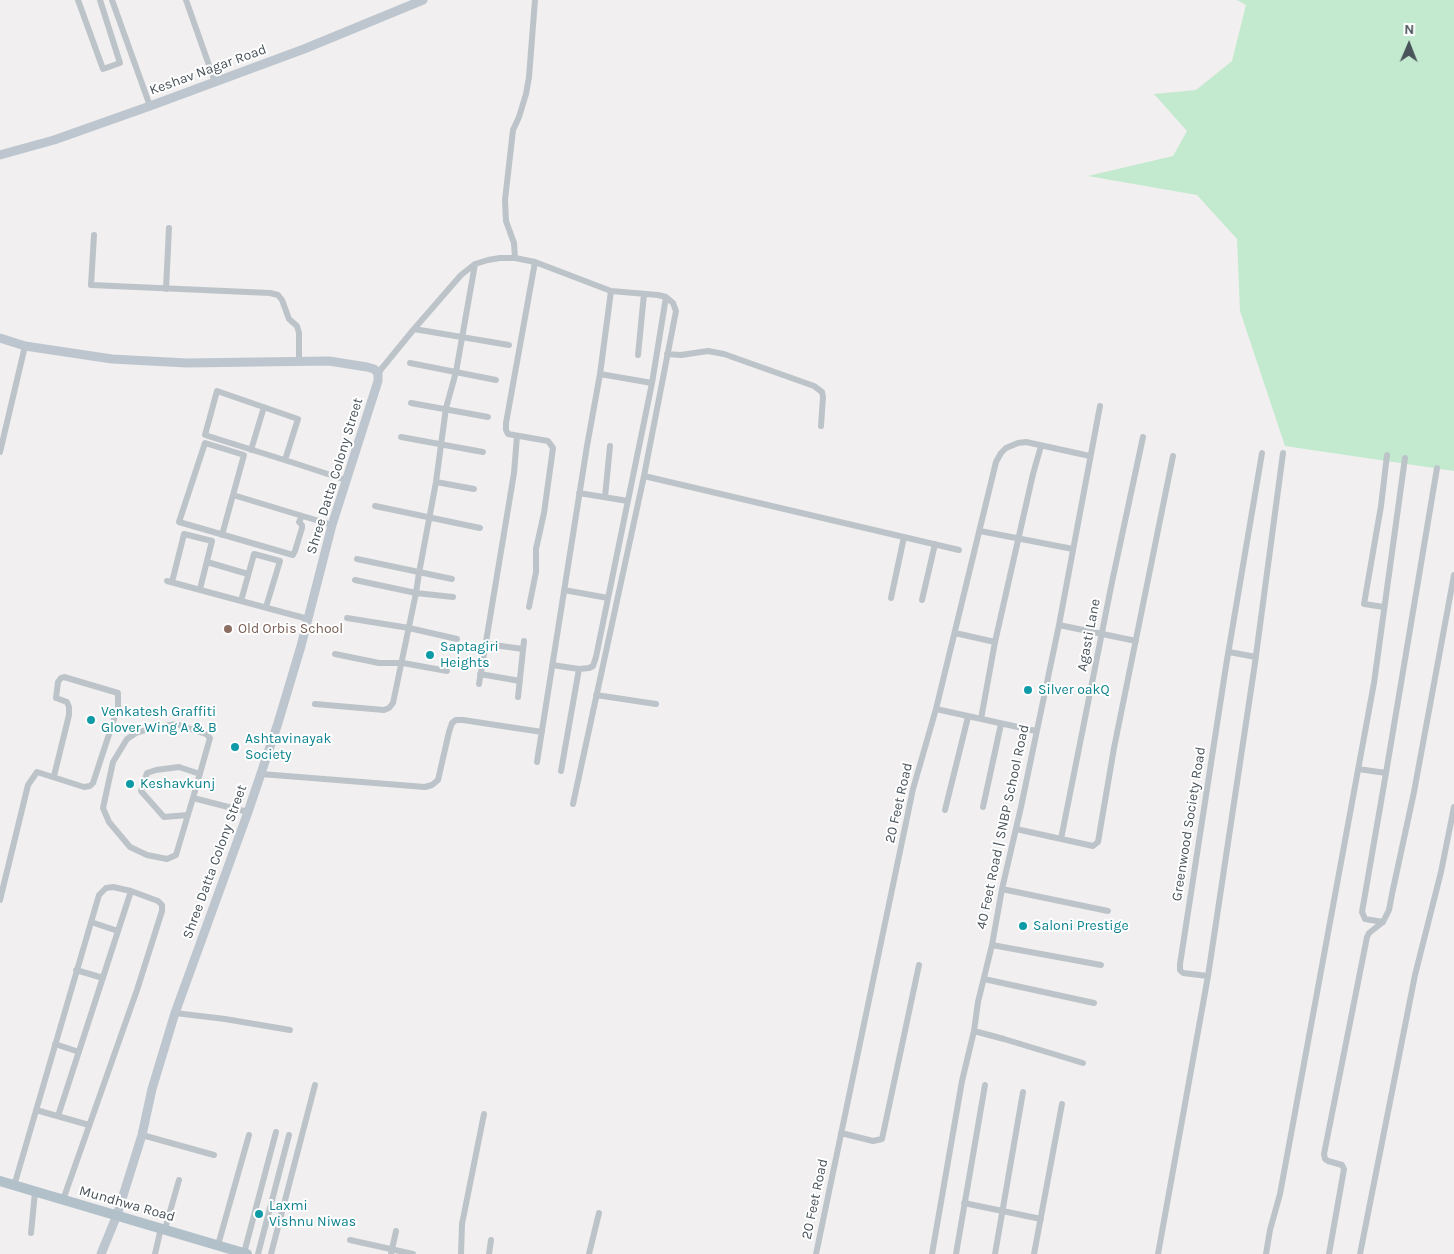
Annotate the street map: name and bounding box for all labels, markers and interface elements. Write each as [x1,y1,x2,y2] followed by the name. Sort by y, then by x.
[1384,20,1434,70] north arrow
[1404,21,1414,38] text: N
[147,41,269,99] street label: Keshav Nagar Road
[303,396,367,556] street label: Shree Datta Colony Street
[1074,597,1104,673] street label: Agasti Lane
[238,621,343,637] place label: Old Orbis School
[222,623,234,635] marker: Old Orbis School
[440,639,499,672] place label: Saptagiri Heights
[424,649,436,661] marker: Saptagiri Heights
[1038,682,1110,698] place label: Silver oakQ
[1022,684,1034,696] marker: Silver oakQ
[101,704,217,736] place label: Venkatesh Graffiti Glover Wing A & B
[85,714,97,726] marker: Venkatesh Graffiti Glover Wing A & B
[973,723,1033,931] street label: 40 Feet Road | SNBP School Road
[245,731,331,764] place label: Ashtavinayak Society
[229,741,241,753] marker: Ashtavinayak Society
[1169,746,1209,902] street label: Greenwood Society Road
[882,761,916,845] street label: 20 Feet Road
[140,776,215,792] place label: Keshavkunj
[124,778,136,790] marker: Keshavkunj
[179,783,251,941] street label: Shree Datta Colony Street
[1033,918,1129,934] place label: Saloni Prestige
[1017,920,1029,932] marker: Saloni Prestige
[798,1157,832,1241] street label: 20 Feet Road
[77,1182,177,1226] street label: Mundhwa Road
[269,1198,356,1230] place label: Laxmi Vishnu Niwas
[253,1208,265,1220] marker: Laxmi Vishnu Niwas

